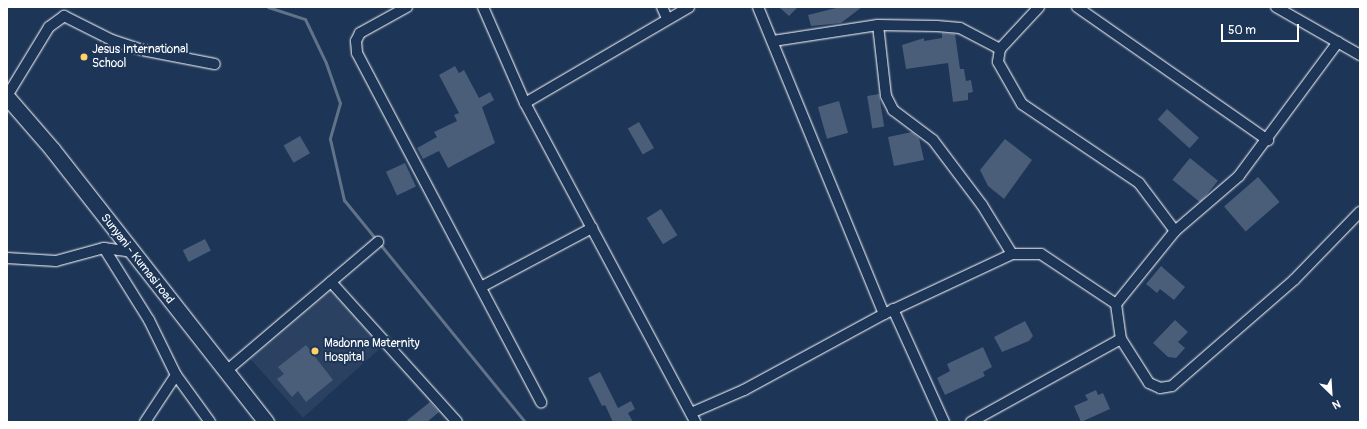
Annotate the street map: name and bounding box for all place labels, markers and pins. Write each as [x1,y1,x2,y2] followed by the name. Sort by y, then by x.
[92,43,188,71] place label: Jesus International School
[79,52,89,62] marker: Jesus International School
[324,337,420,365] place label: Madonna Maternity Hospital
[309,345,321,357] marker: Madonna Maternity Hospital

